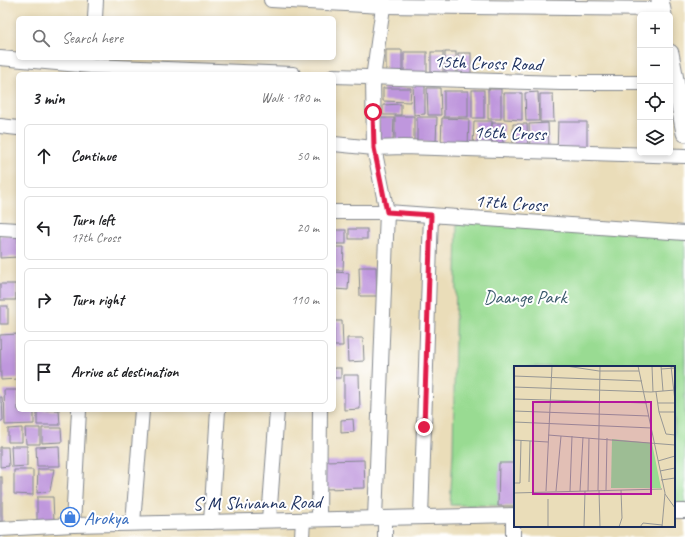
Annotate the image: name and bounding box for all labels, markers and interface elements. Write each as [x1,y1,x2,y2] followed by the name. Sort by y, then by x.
[637,12,673,156] map controls
[637,12,673,48] button: +
[16,16,336,60] search box
[30,27,52,49] icon: search
[62,29,123,48] text: Search here
[637,48,673,84] button: −
[434,49,545,77] street label: 15th Cross Road
[637,84,673,120] button: locate
[32,88,65,109] text: 3 min
[261,90,320,106] text: Walk · 180 m
[364,103,382,121] route start
[474,120,548,146] street label: 16th Cross
[637,120,673,156] button: layers
[33,145,55,167] icon: ahead
[71,147,116,166] text: Continue
[297,148,319,164] text: 50 m
[474,189,549,218] street label: 17th Cross
[71,211,114,230] text: Turn left
[33,217,55,239] icon: left
[297,220,319,236] text: 20 m
[71,230,120,246] text: 17th Cross
[483,285,569,309] park label: Daange Park
[33,289,55,311] icon: right
[71,291,124,310] text: Turn right
[291,292,319,308] text: 110 m
[33,361,55,383] icon: arrive
[71,363,178,382] text: Arrive at destination
[514,366,675,527] inset map
[415,418,433,436] route end
[193,490,325,516] street label: S M Shivanna Road
[59,506,81,528] shop icon: Arokya
[84,506,129,530] place label: Arokya

